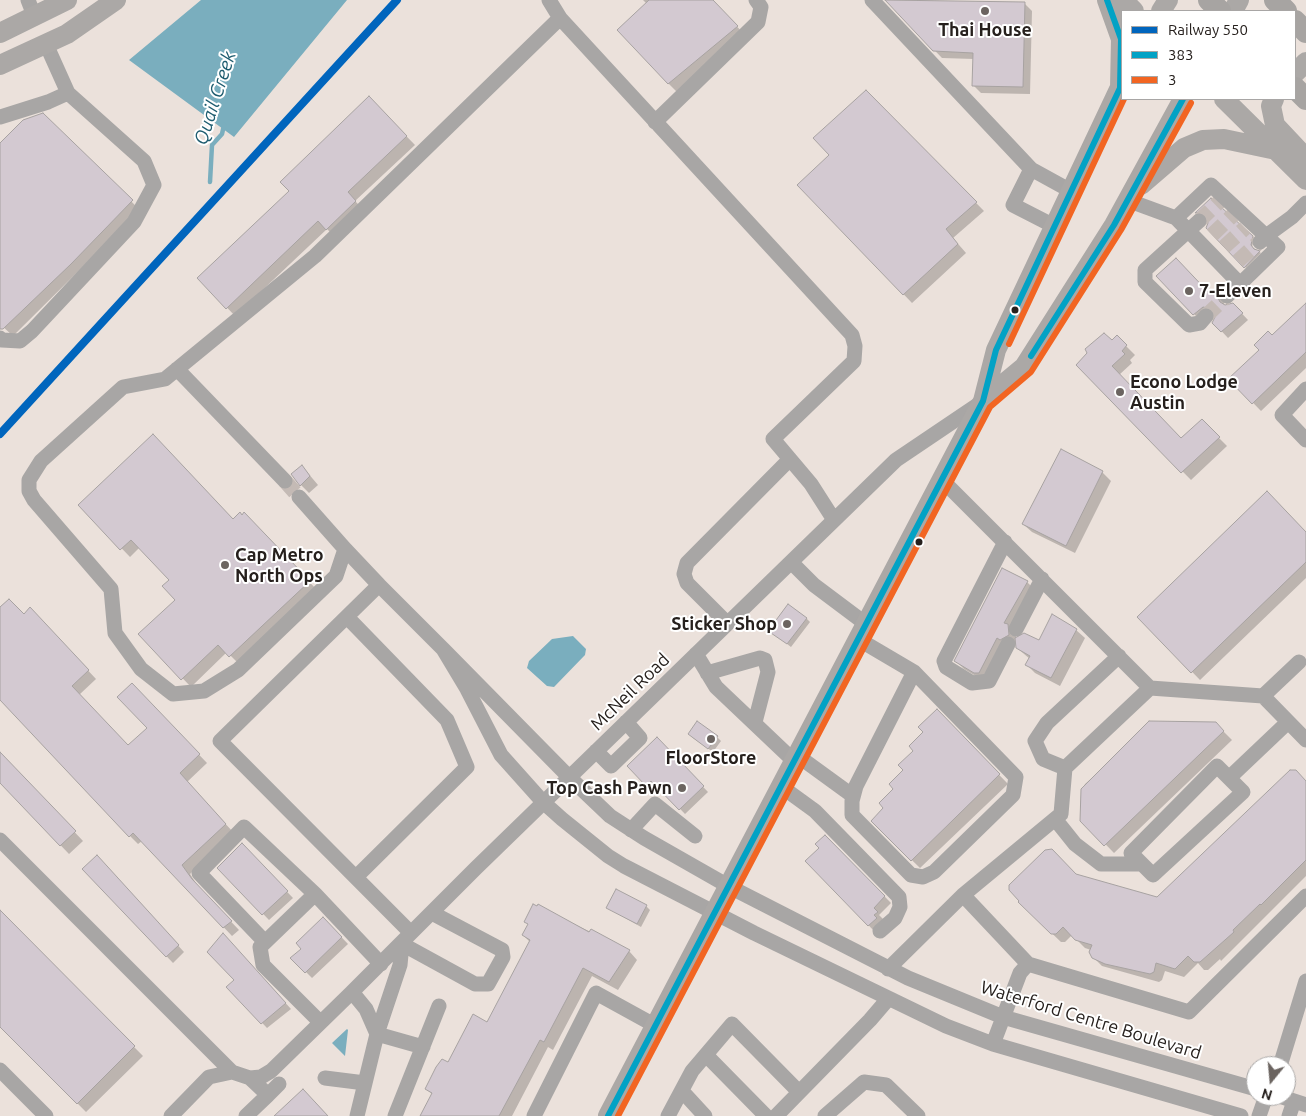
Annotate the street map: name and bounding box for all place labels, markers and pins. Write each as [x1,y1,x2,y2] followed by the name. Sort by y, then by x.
[979,5,991,17] marker: Thai House
[938,19,1032,41] place label: Thai House
[1199,280,1272,302] place label: 7-Eleven
[1183,285,1195,297] marker: 7-Eleven
[1010,305,1020,315] unlabelled marker
[1130,371,1238,414] place label: Econo Lodge Austin
[1114,386,1126,398] marker: Econo Lodge Austin
[914,537,924,547] unlabelled marker
[235,544,324,586] place label: Cap Metro North Ops
[219,559,231,571] marker: Cap Metro North Ops
[671,613,777,635] place label: Sticker Shop
[781,618,793,630] marker: Sticker Shop
[705,733,717,745] marker: FloorStore
[666,747,756,769] place label: FloorStore
[547,777,672,799] place label: Top Cash Pawn
[676,782,688,794] marker: Top Cash Pawn

